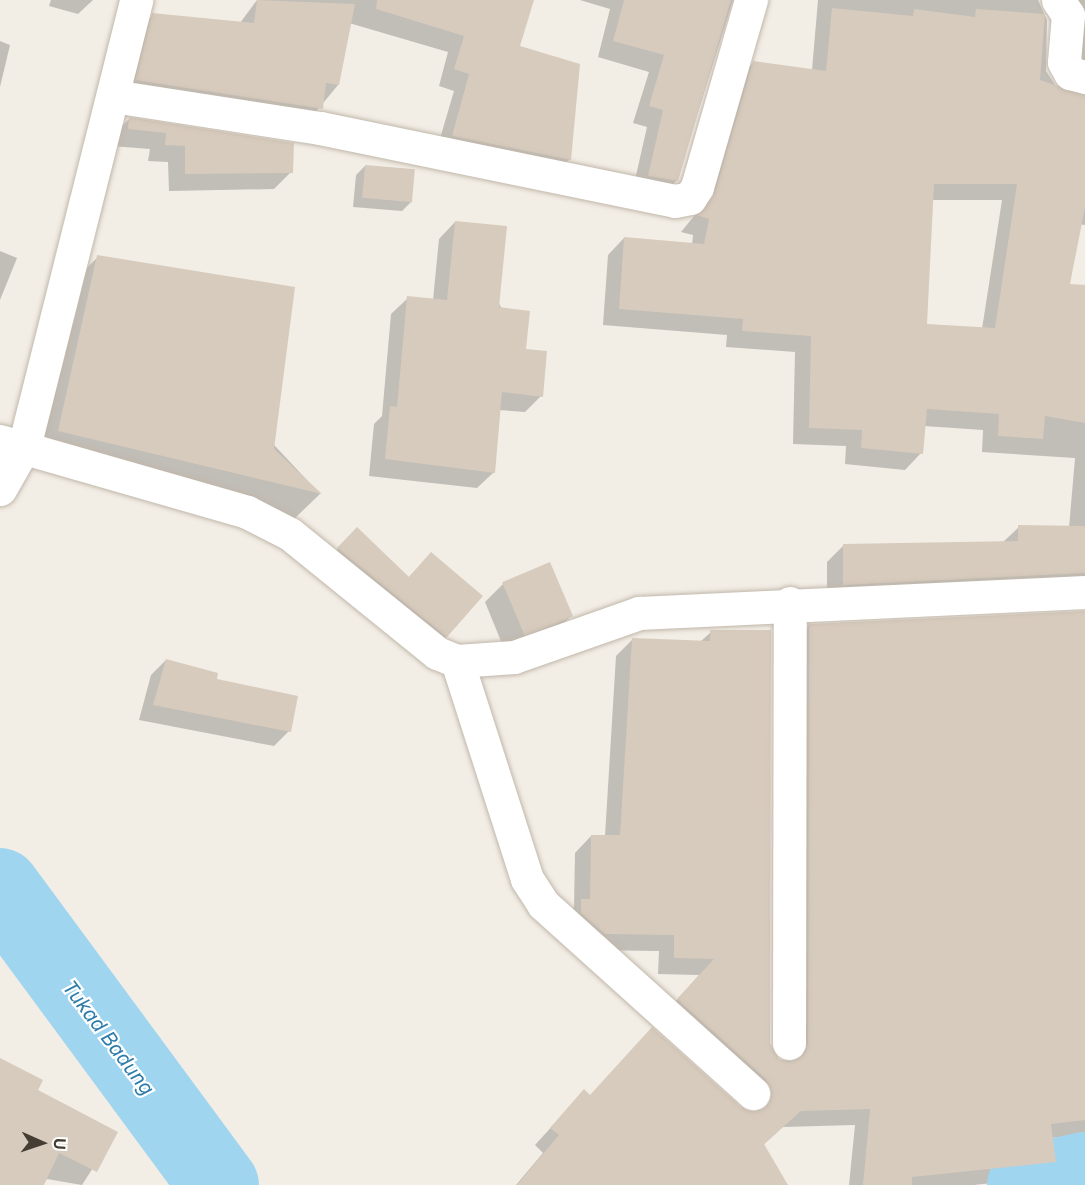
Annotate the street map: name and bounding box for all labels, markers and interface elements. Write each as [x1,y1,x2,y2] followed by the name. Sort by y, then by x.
[57,976,159,1100] water label: Tukad Badung
[12,1113,72,1173] north arrow
[50,1138,70,1150] text: U

